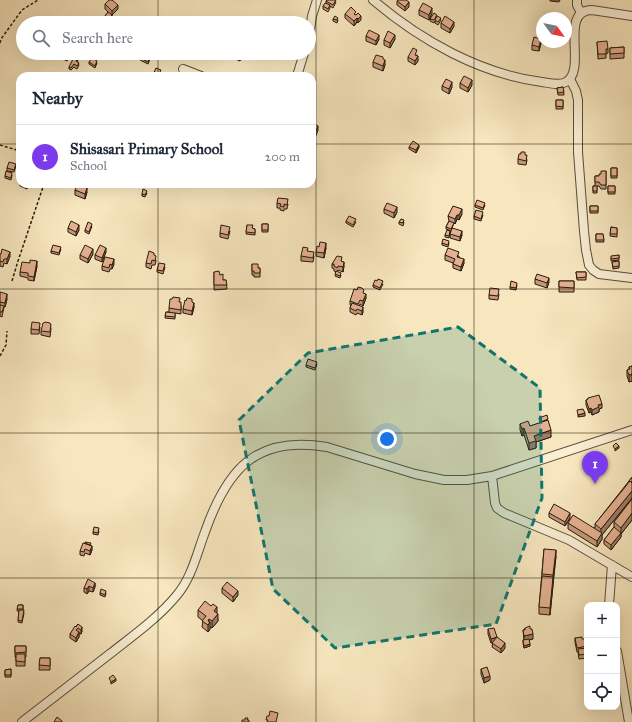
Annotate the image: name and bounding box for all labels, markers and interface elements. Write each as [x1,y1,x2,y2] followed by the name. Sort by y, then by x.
[536,12,572,48] north arrow
[16,16,316,60] search box
[30,27,52,49] icon: search
[62,29,133,47] text: Search here
[32,88,83,109] text: Nearby
[70,140,223,158] text: Shisasari Primary School
[42,149,48,165] text: 1
[265,149,300,165] text: 200 m
[70,158,107,174] text: School
[377,429,397,449] your location
[582,451,608,484] pin: 1
[584,602,620,710] map controls
[584,602,620,638] button: +
[584,638,620,674] button: −
[584,674,620,710] button: locate

